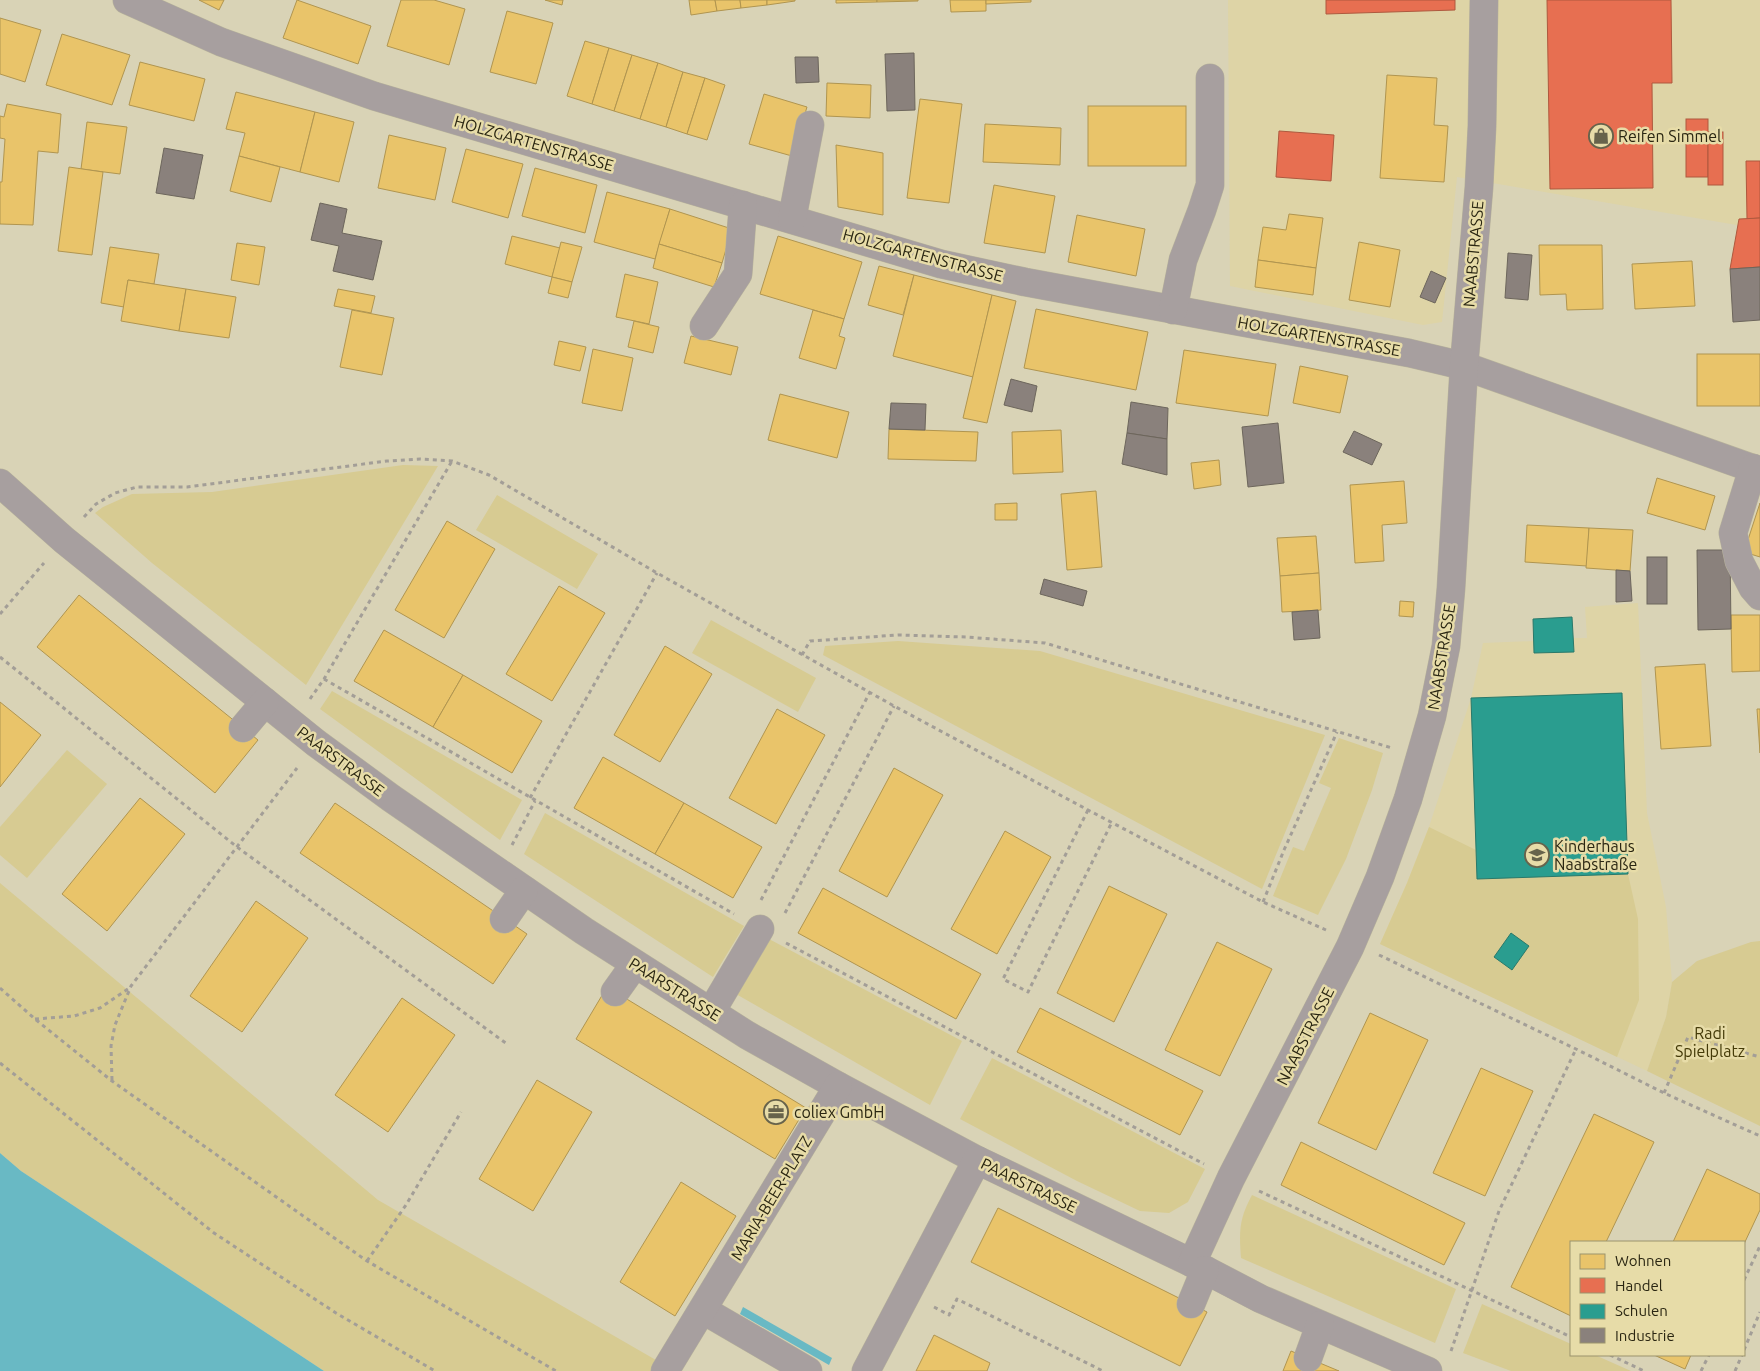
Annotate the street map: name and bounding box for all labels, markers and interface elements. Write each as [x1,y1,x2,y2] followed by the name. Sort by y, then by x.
[452,112,616,174] street label: HOLZGARTENSTRASSE
[1588,123,1614,149] shop icon: Reifen Simmel
[1618,127,1721,145] place label: Reifen Simmel
[1459,200,1487,308] street label: NAABSTRASSE
[841,225,1005,285] street label: HOLZGARTENSTRASSE
[1236,313,1402,359] street label: HOLZGARTENSTRASSE
[1424,603,1458,711] street label: NAABSTRASSE
[294,722,388,800] street label: PAARSTRASSE
[1554,837,1637,873] place label: Kinderhaus Naabstraße
[1524,842,1550,868] school or university icon: Kinderhaus Naabstraße
[626,954,724,1024] street label: PAARSTRASSE
[1273,984,1337,1088] street label: NAABSTRASSE
[1675,1024,1745,1060] park label: Radi Spielplatz
[763,1099,789,1125] office icon: coliex GmbH
[794,1103,884,1121] place label: coliex GmbH
[727,1133,815,1263] street label: MARIA-BEER-PLATZ
[978,1154,1080,1216] street label: PAARSTRASSE
[1570,1241,1745,1356] legend
[1615,1252,1671,1269] text: Wohnen
[1615,1277,1663,1294] text: Handel
[1615,1302,1668,1319] text: Schulen
[1615,1327,1675,1344] text: Industrie

